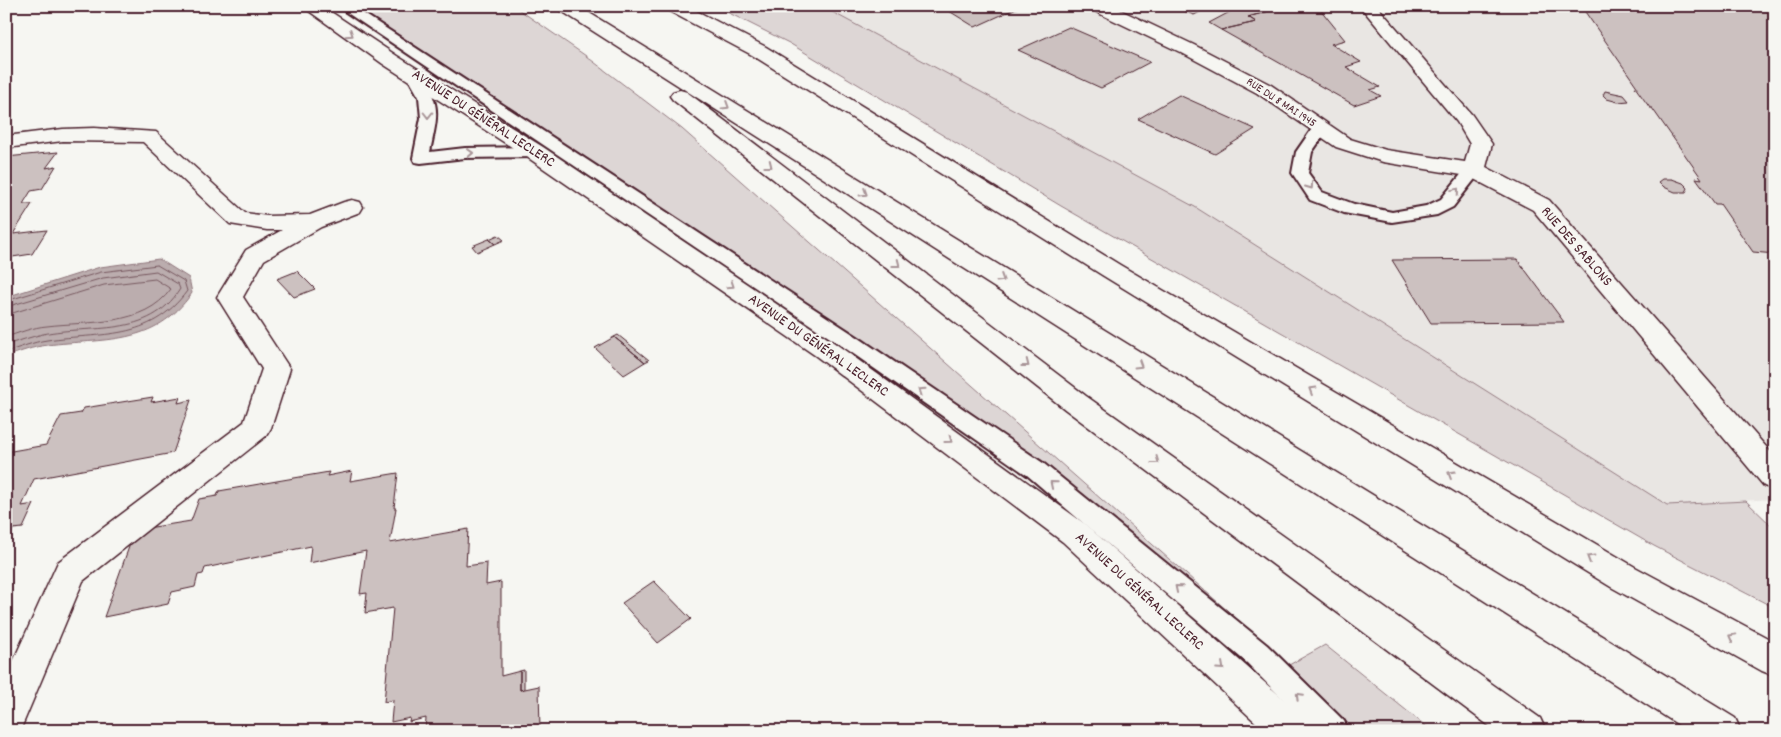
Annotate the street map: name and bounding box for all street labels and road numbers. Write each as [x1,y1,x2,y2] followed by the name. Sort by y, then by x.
[407,64,559,174] street label: AVENUE DU GÉNÉRAL LECLERC
[1242,74,1320,132] street label: RUE DU 8 MAI 1945
[1535,202,1617,292] street label: RUE DES SABLONS
[743,289,893,403] street label: AVENUE DU GÉNÉRAL LECLERC
[1070,528,1208,656] street label: AVENUE DU GÉNÉRAL LECLERC

